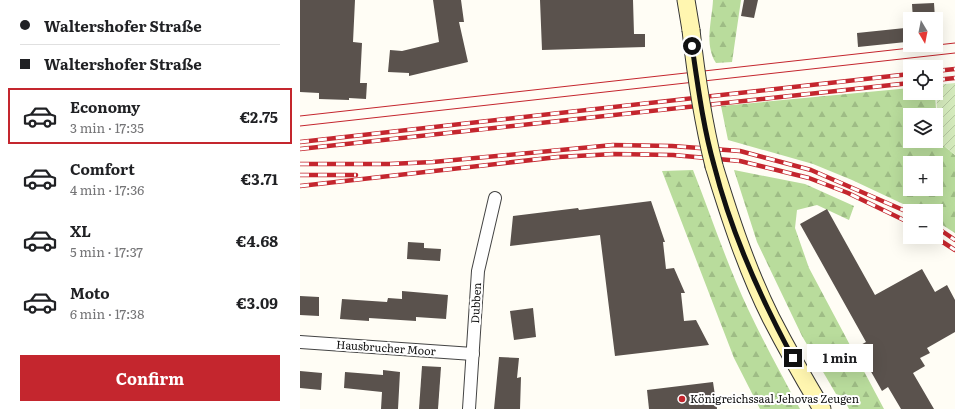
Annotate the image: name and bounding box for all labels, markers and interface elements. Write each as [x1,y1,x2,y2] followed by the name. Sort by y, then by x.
[903,12,943,52] north arrow
[903,12,943,244] map controls
[44,14,202,37] text: Waltershofer Straße
[683,37,701,55] route start
[44,52,202,75] text: Waltershofer Straße
[903,60,943,100] button: locate
[70,95,140,118] text: Economy
[22,98,58,134] icon: car
[240,105,278,128] text: €2.75
[903,108,943,148] button: layers
[70,118,144,137] text: 3 min · 17:35
[903,156,943,196] button: +
[70,157,135,180] text: Comfort
[22,160,58,196] icon: car
[241,167,278,190] text: €3.71
[70,180,144,199] text: 4 min · 17:36
[903,204,943,244] button: −
[70,219,91,242] text: XL
[22,222,58,258] icon: car
[236,229,278,252] text: €4.68
[70,242,143,261] text: 5 min · 17:37
[70,281,110,304] text: Moto
[466,282,484,324] street label: Dubben
[22,284,58,320] icon: car
[236,291,278,314] text: €3.09
[70,304,144,323] text: 6 min · 17:38
[336,336,437,359] street label: Hausbrucher Moor
[807,344,873,372] callout: 1 min
[823,348,857,367] text: 1 min
[784,349,802,367] route end
[20,355,280,401] button: Confirm
[690,390,859,406] place label: Königreichssaal Jehovas Zeugen
[677,394,687,404] marker: Königreichssaal Jehovas Zeugen

